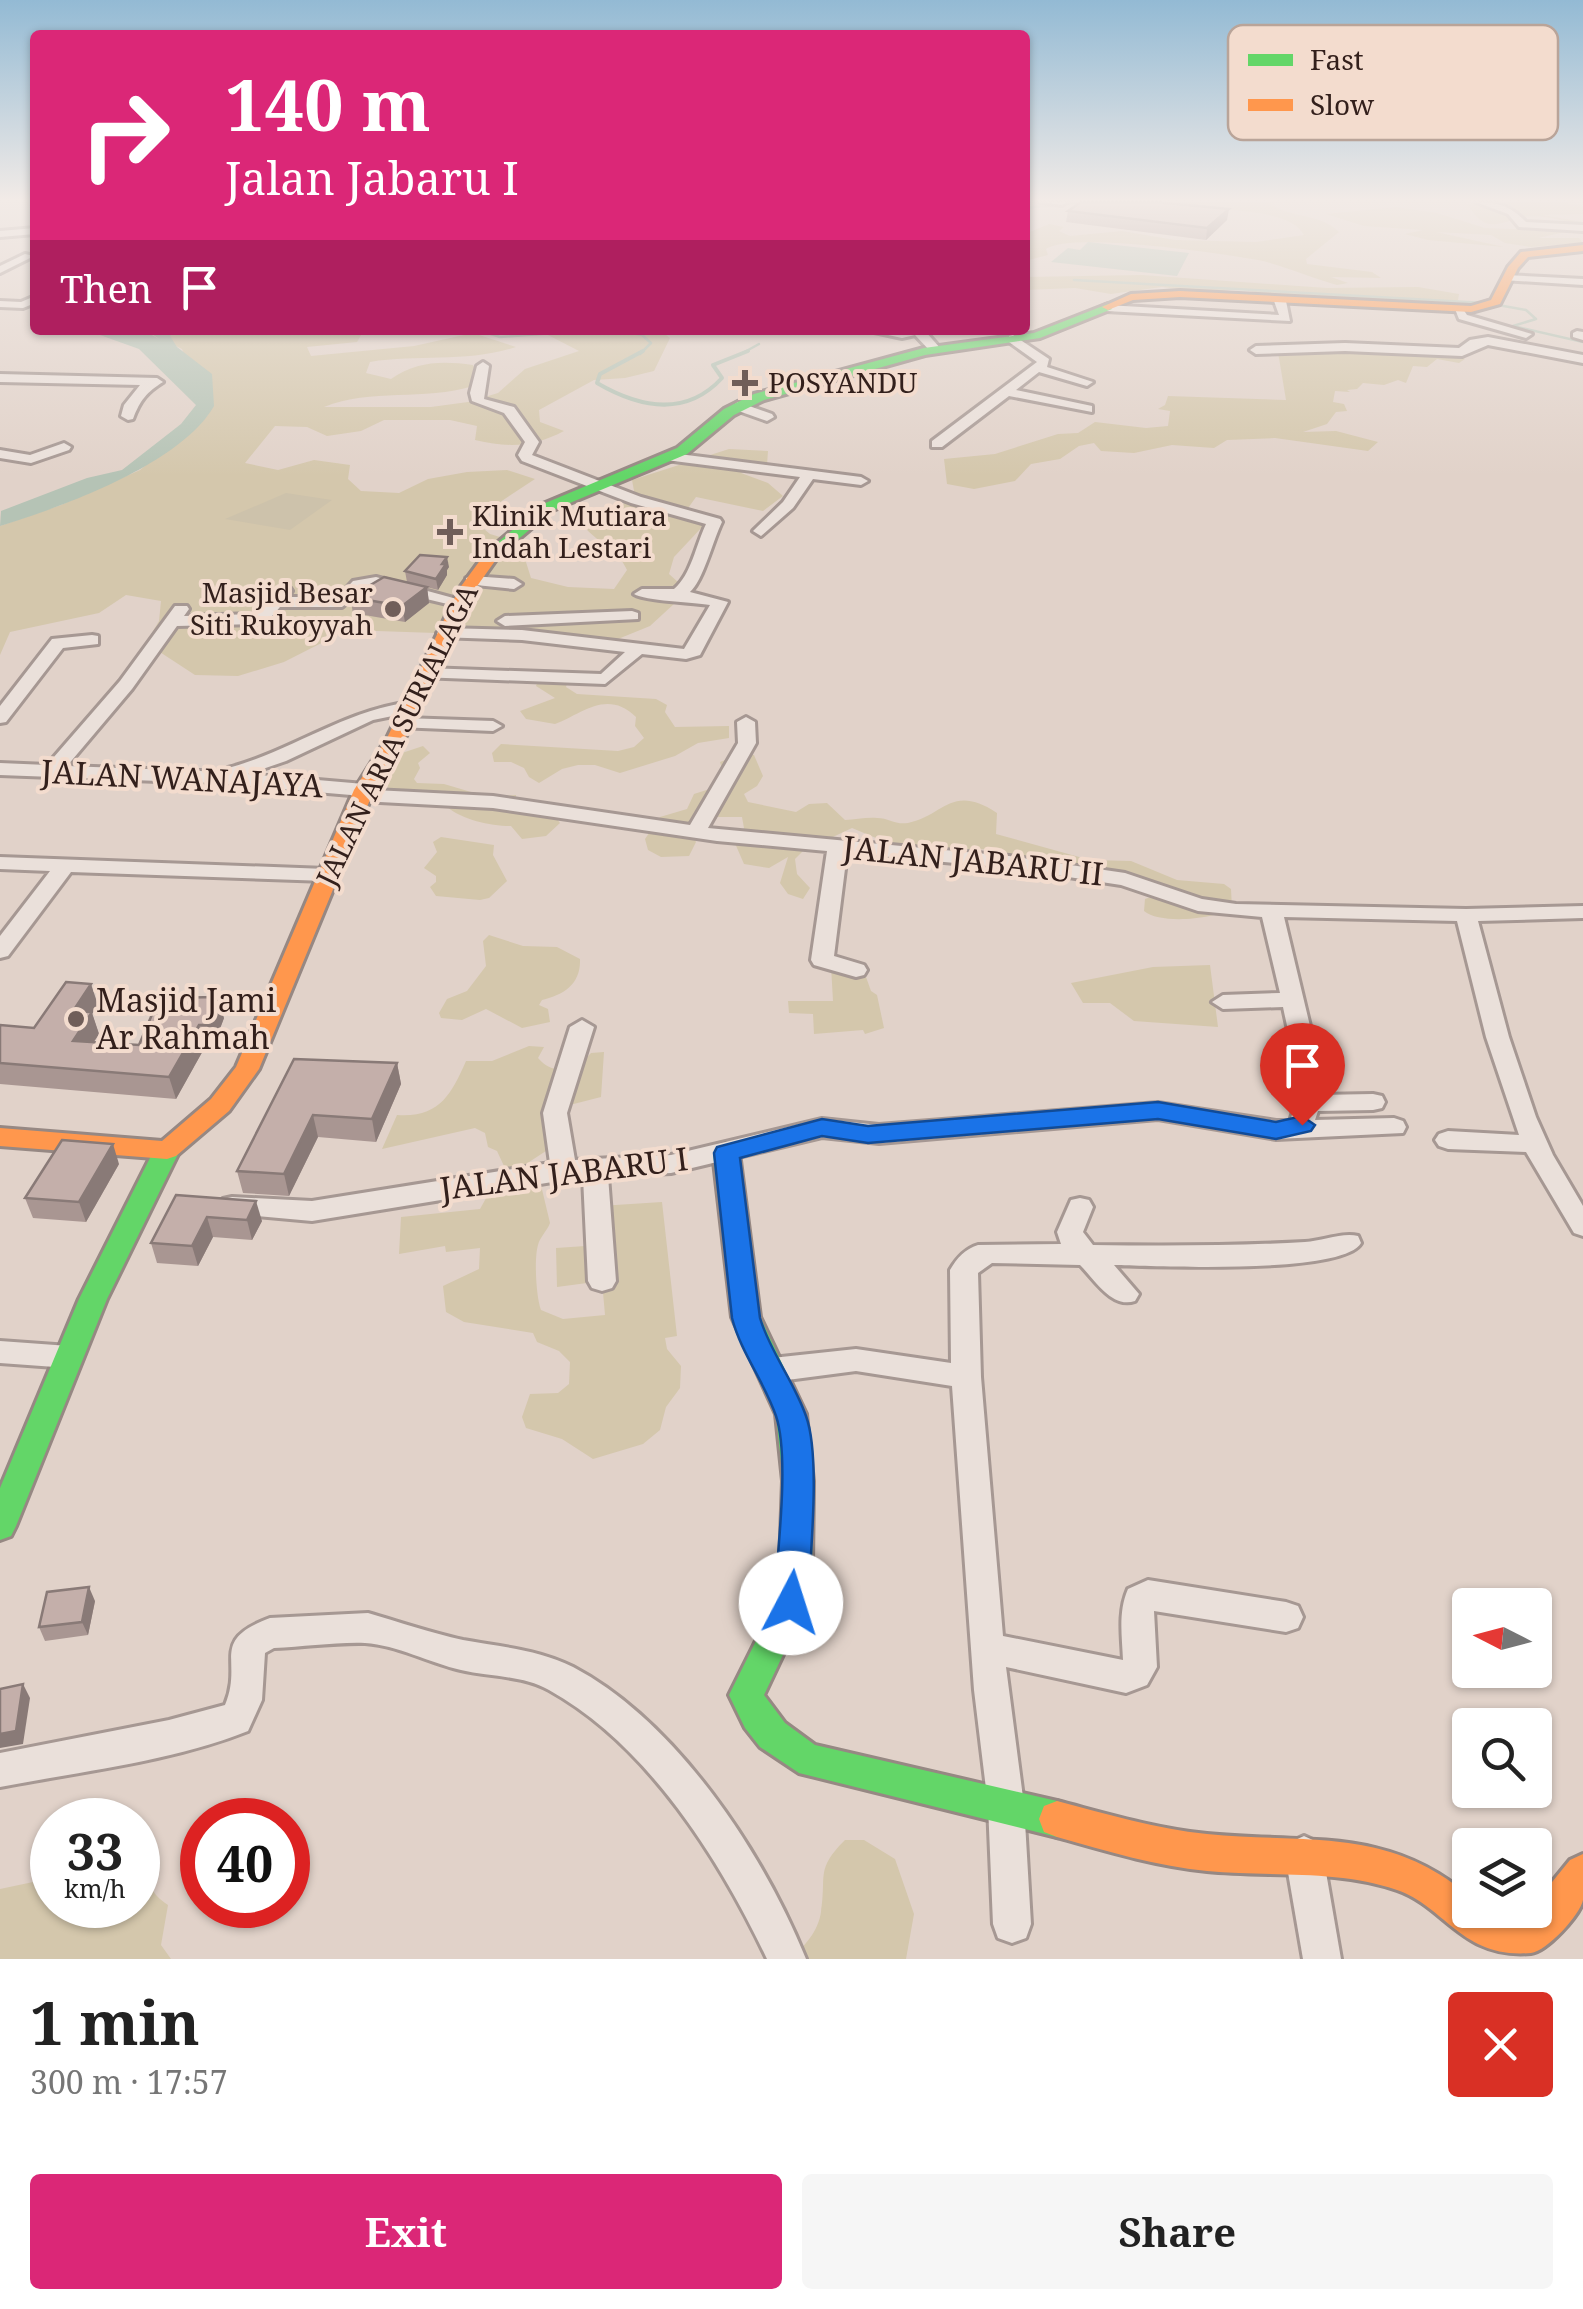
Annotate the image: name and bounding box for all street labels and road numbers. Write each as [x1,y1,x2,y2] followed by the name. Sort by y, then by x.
[306,577,486,893] street label: JALAN ARIA SURIALAGA
[39,749,324,806] street label: JALAN WANAJAYA
[840,824,1105,895] street label: JALAN JABARU II
[436,1136,690,1209] street label: JALAN JABARU I

